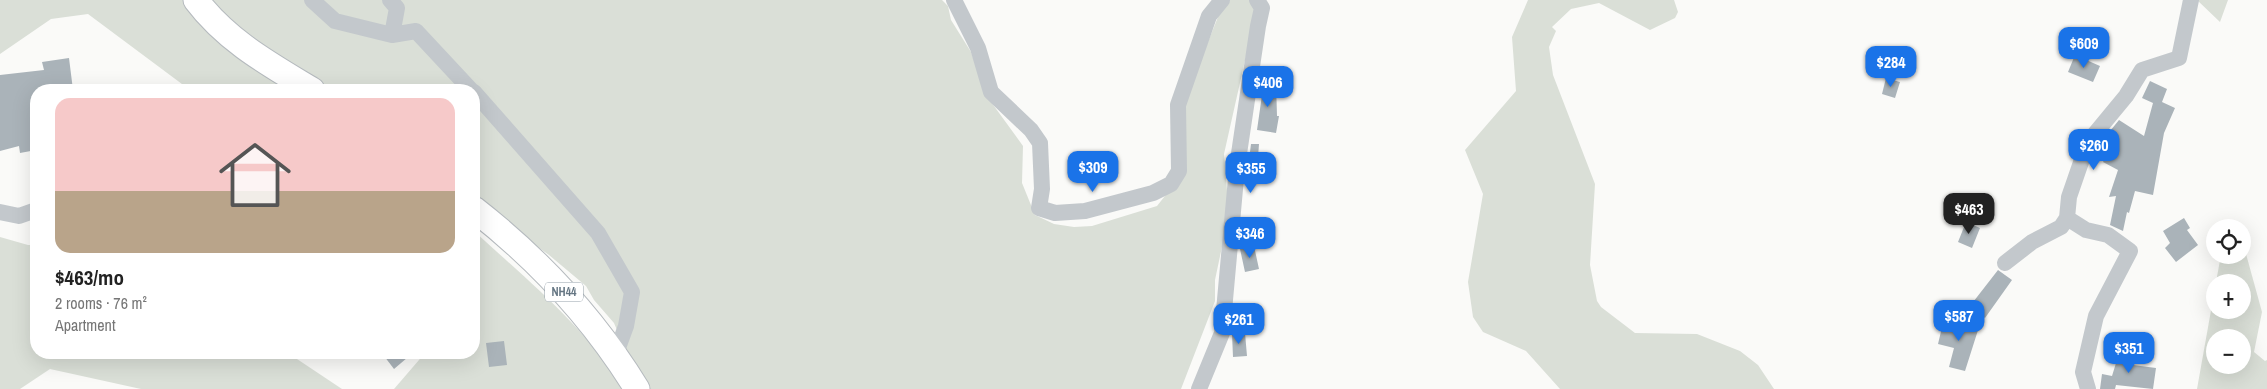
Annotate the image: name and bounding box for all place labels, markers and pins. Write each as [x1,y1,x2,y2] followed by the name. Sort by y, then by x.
[2054,27,2114,69] pin: $609
[1861,46,1921,88] pin: $284
[1238,66,1298,108] pin: $406
[2064,128,2124,171] pin: $260
[1063,150,1123,193] pin: $309
[1221,152,1281,194] pin: $355
[1939,192,1999,235] pin: $463
[1220,216,1280,259] pin: $346
[1929,300,1989,342] pin: $587
[1209,302,1269,345] pin: $261
[2099,332,2159,374] pin: $351

